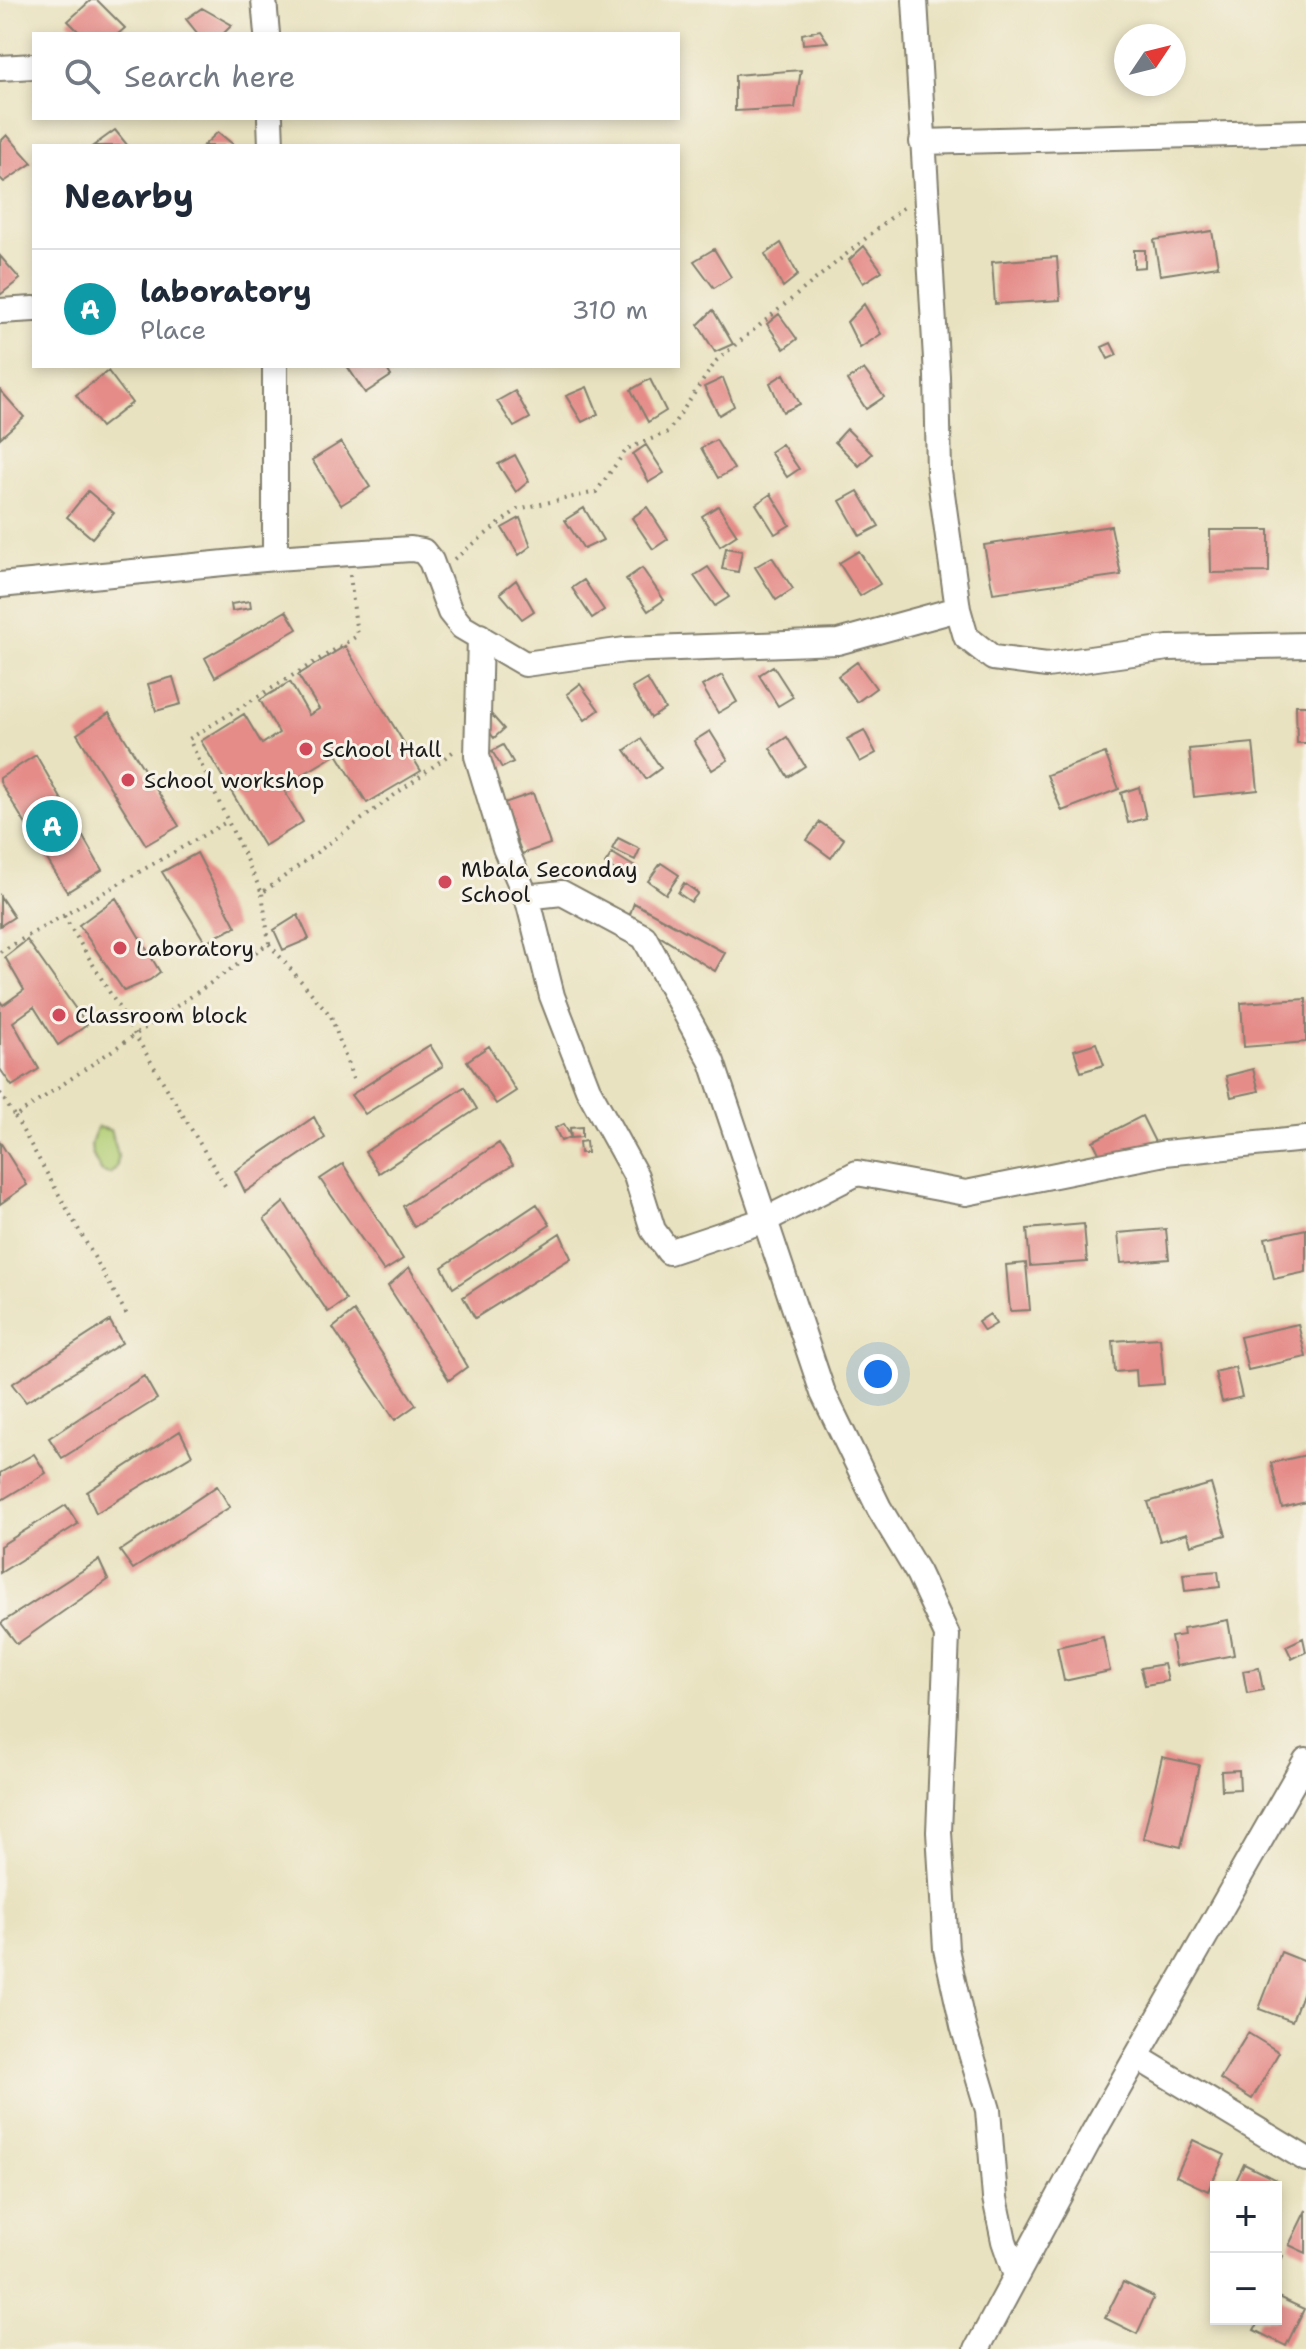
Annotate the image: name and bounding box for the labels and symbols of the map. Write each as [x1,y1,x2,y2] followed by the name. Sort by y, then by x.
[1114,24,1186,96] north arrow
[322,735,442,764] place label: School Hall
[297,740,315,758] marker: School Hall
[144,766,324,795] place label: School workshop
[119,771,137,789] marker: School workshop
[26,796,78,856] pin: A
[461,855,638,909] place label: Mbala Seconday School
[436,873,454,891] marker: Mbala Seconday School
[136,934,254,963] place label: Laboratory
[111,939,129,957] marker: Laboratory
[75,1001,248,1030] place label: Classroom block
[50,1006,68,1024] marker: Classroom block
[858,1354,898,1394] your location

